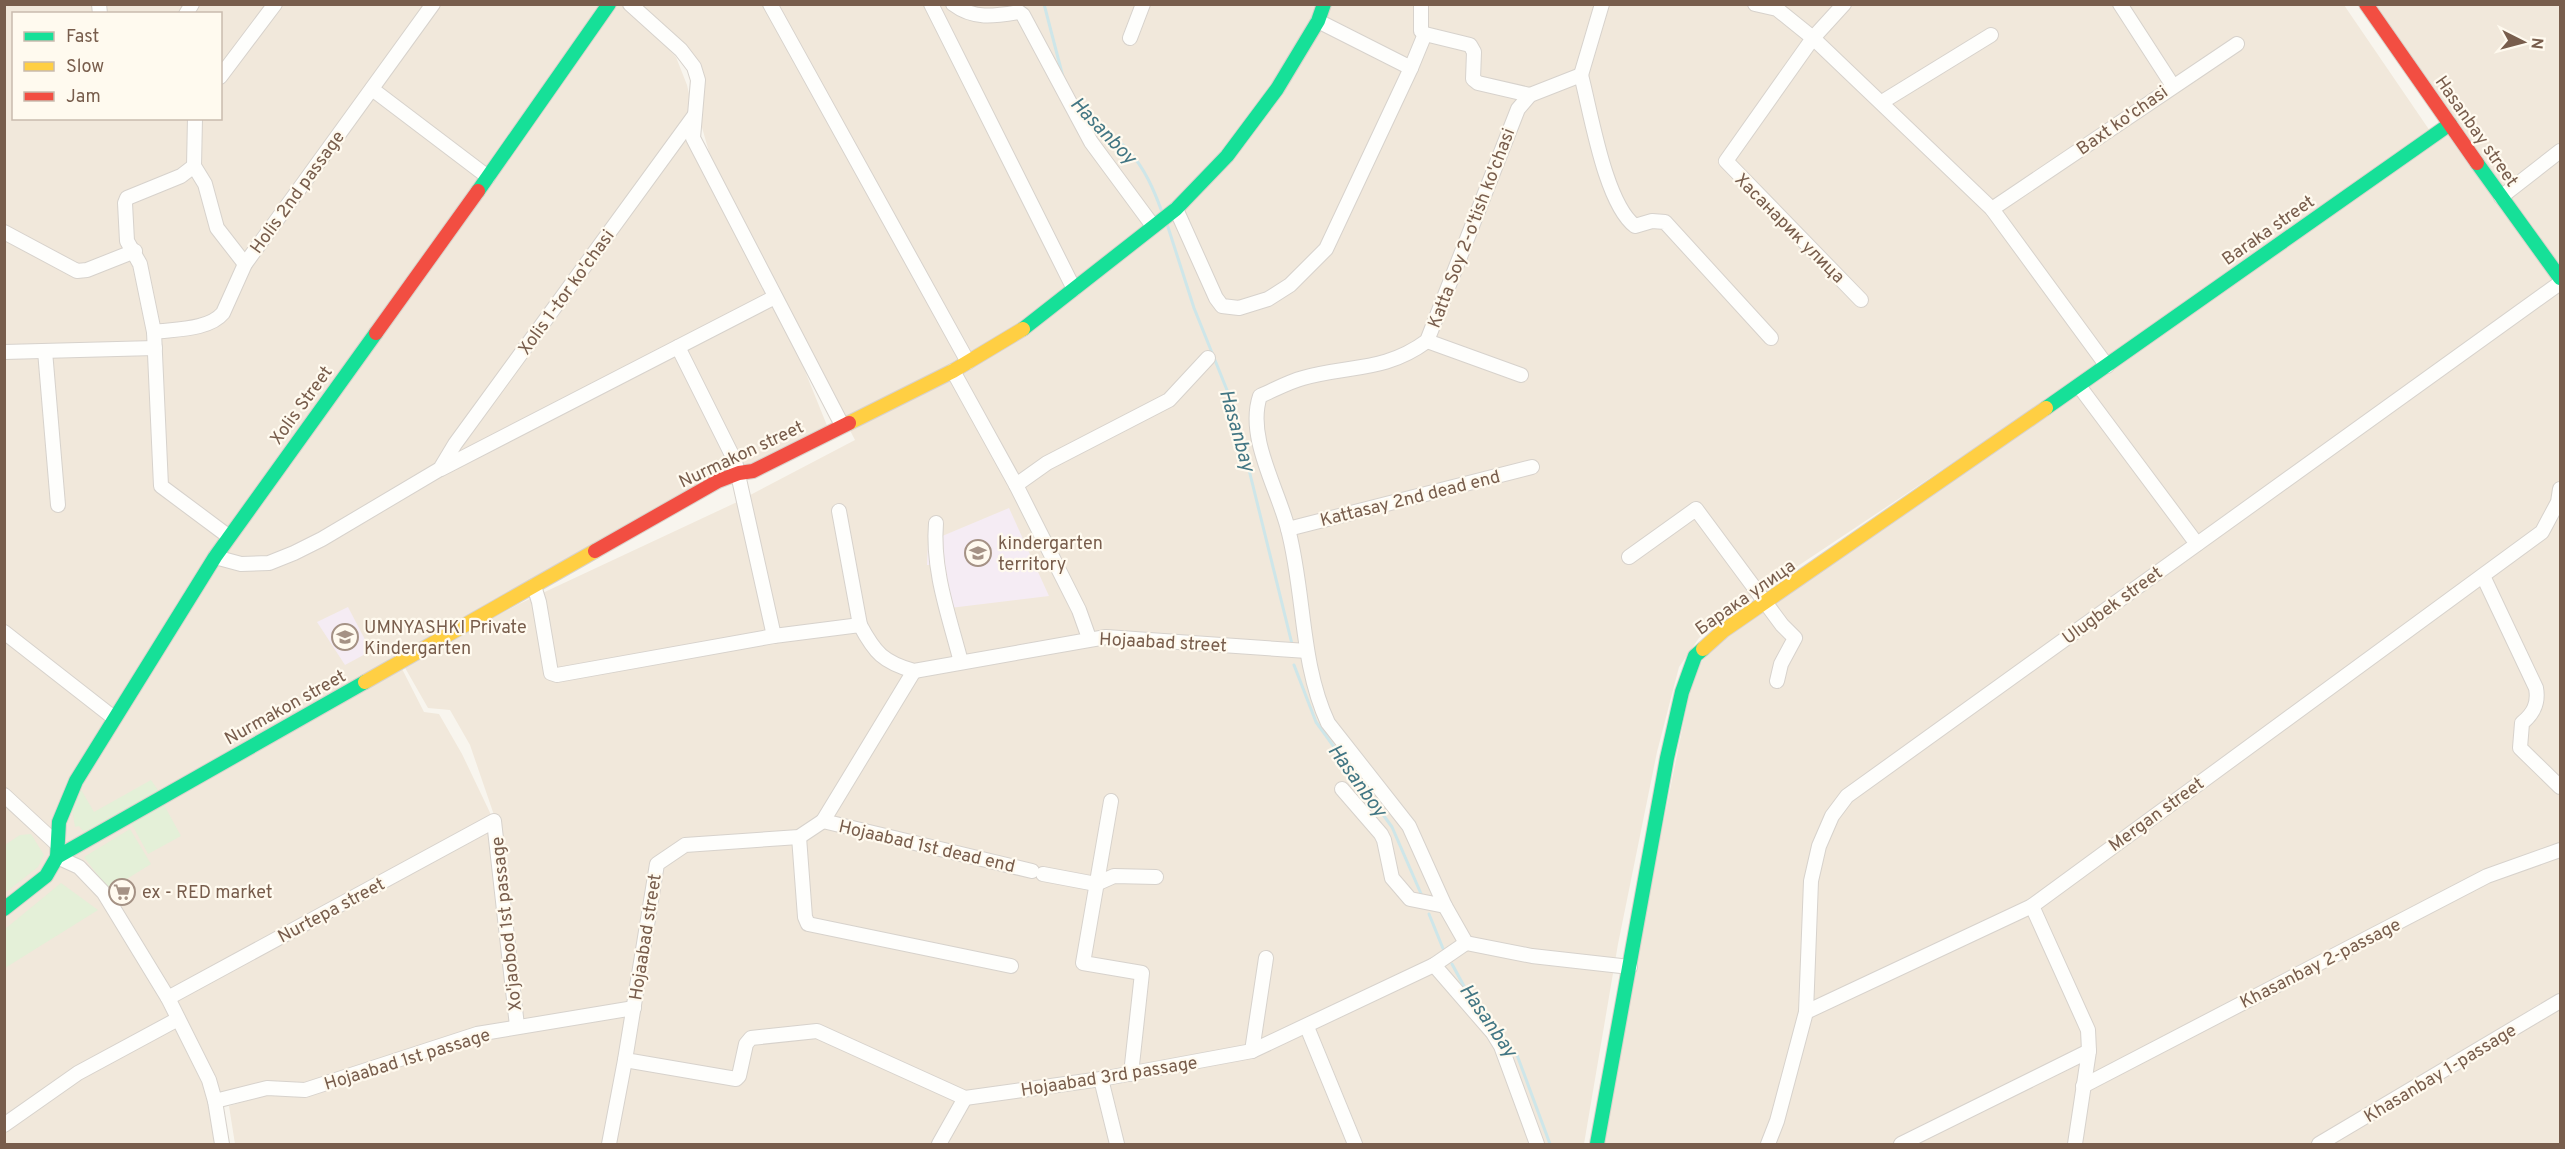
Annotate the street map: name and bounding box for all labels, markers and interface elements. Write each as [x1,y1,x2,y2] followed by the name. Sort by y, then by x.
[12,12,222,120] legend
[2493,12,2553,72] north arrow
[66,26,99,49] text: Fast
[2525,37,2546,50] text: N
[66,56,104,79] text: Slow
[2429,72,2523,192] street label: Hasanbay street
[2073,81,2173,161] street label: Baxt ko'chasi
[66,86,101,109] text: Jam
[1064,92,1143,172] water label: Hasanboy
[1424,125,1521,332] street label: Katta Soy 2-o'tish ko'chasi
[246,127,351,259] street label: Holis 2nd passage
[1729,169,1849,289] street label: Хасанарик улица
[2218,191,2320,272] street label: Baraka street
[514,226,620,360] street label: Xolis 1-tor ko'chasi
[266,362,339,450] street label: Xolis Street
[1212,386,1261,476] water label: Hasanbay
[675,416,808,494] street label: Nurmakon street
[1318,466,1503,533] street label: Kattasay 2nd dead end
[998,533,1103,577] place label: kindergarten territory
[963,538,993,568] school or university icon: kindergarten territory
[1691,555,1800,641] street label: Барака улица
[2058,562,2168,650] street label: Ulugbek street
[364,617,527,661] place label: UMNYASHKI Private Kindergarten
[330,622,360,652] school or university icon: UMNYASHKI Private Kindergarten
[1098,629,1227,658] street label: Hojaabad street
[221,665,350,751] street label: Nurmakon street
[1321,739,1393,824] water label: Hasanboy
[2105,773,2209,858] street label: Mergan street
[836,816,1017,879] street label: Hojaabad 1st dead end
[487,835,528,1012] street label: Xo'jaobod 1st passage
[625,872,668,1002] street label: Hojaabad street
[274,873,389,949] street label: Nurtepa street
[107,877,137,907] supermarket icon: ex - RED market
[142,882,273,905] place label: ex - RED market
[2236,914,2405,1015] street label: Khasanbay 2-passage
[1453,979,1523,1065] water label: Hasanbay
[2360,1020,2521,1129] street label: Khasanbay 1-passage
[322,1024,493,1097] street label: Hojaabad 1st passage
[1019,1052,1199,1103] street label: Hojaabad 3rd passage

